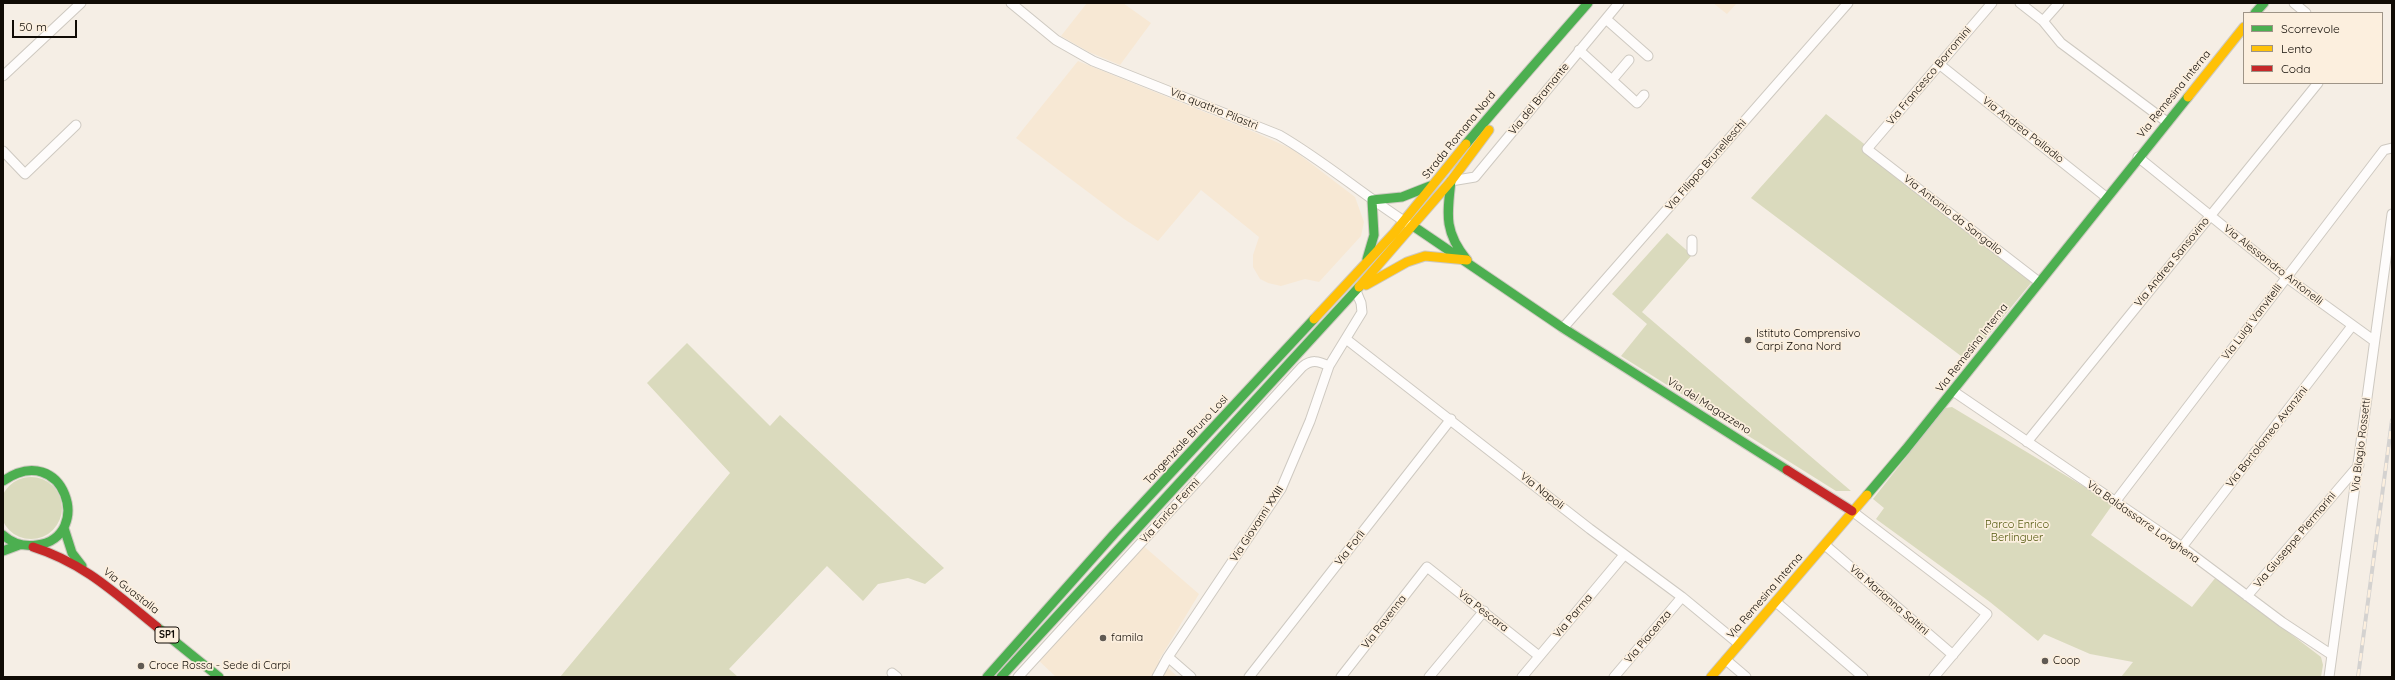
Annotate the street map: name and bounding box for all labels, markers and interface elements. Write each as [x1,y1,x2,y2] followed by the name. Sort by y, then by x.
[14,12,79,38] scale bar
[2243,12,2383,84] legend
[19,19,47,34] text: 50 m
[2281,21,2340,36] text: Scorrevole
[1884,24,1974,128] street label: Via Francesco Borromini
[2281,41,2312,56] text: Lento
[2135,48,2213,140] street label: Via Remesina Interna
[1506,60,1572,138] street label: Via del Bramante
[2281,61,2311,76] text: Coda
[1168,85,1260,133] street label: Via quattro Pilastri
[1420,88,1498,182] street label: Strada Romana Nord
[1980,94,2066,166] street label: Via Andrea Palladio
[1663,117,1749,213] street label: Via Filippo Brunelleschi
[1901,172,2005,258] street label: Via Antonio da Sangallo
[2132,215,2212,309] street label: Via Andrea Sansovino
[2221,222,2325,308] street label: Via Alessandro Antonelli
[2219,281,2285,363] street label: Via Luigi Vanvitelli
[1933,301,2011,395] street label: Via Remesina Interna
[1756,327,1860,353] place label: Istituto Comprensivo Carpi Zona Nord
[1743,335,1753,345] marker: Istituto Comprensivo Carpi Zona Nord
[1665,375,1753,437] street label: Via del Magazzeno
[2223,384,2311,490] street label: Via Bartolomeo Avanzini
[1141,393,1231,487] street label: Tangenziale Bruno Losi
[2349,397,2373,493] street label: Via Biagio Rossetti
[1517,470,1567,512] street label: Via Napoli
[1137,476,1203,546] street label: Via Enrico Fermi
[2084,478,2202,566] street label: Via Baldassarre Longhena
[1227,483,1287,565] street label: Via Giovanni XXIII
[2251,489,2339,591] street label: Via Giuseppe Piermarini
[1985,518,2049,544] park label: Parco Enrico Berlinguer
[1332,528,1368,568] street label: Via Forlì
[1724,551,1806,641] street label: Via Remesina Interna
[1847,562,1931,638] street label: Via Marianna Saltini
[100,565,162,617] street label: Via Guastalla
[1455,587,1511,635] street label: Via Pescara
[1551,591,1595,641] street label: Via Parma
[1359,592,1409,652] street label: Via Ravenna
[1622,608,1674,666] street label: Via Piacenza
[155,627,179,643] road number: SP1
[1111,631,1143,645] place label: famila
[1098,633,1108,643] marker: famila
[2053,654,2080,668] place label: Coop
[2040,656,2050,666] marker: Coop
[149,659,290,673] place label: Croce Rossa - Sede di Carpi
[136,661,146,671] marker: Croce Rossa - Sede di Carpi

